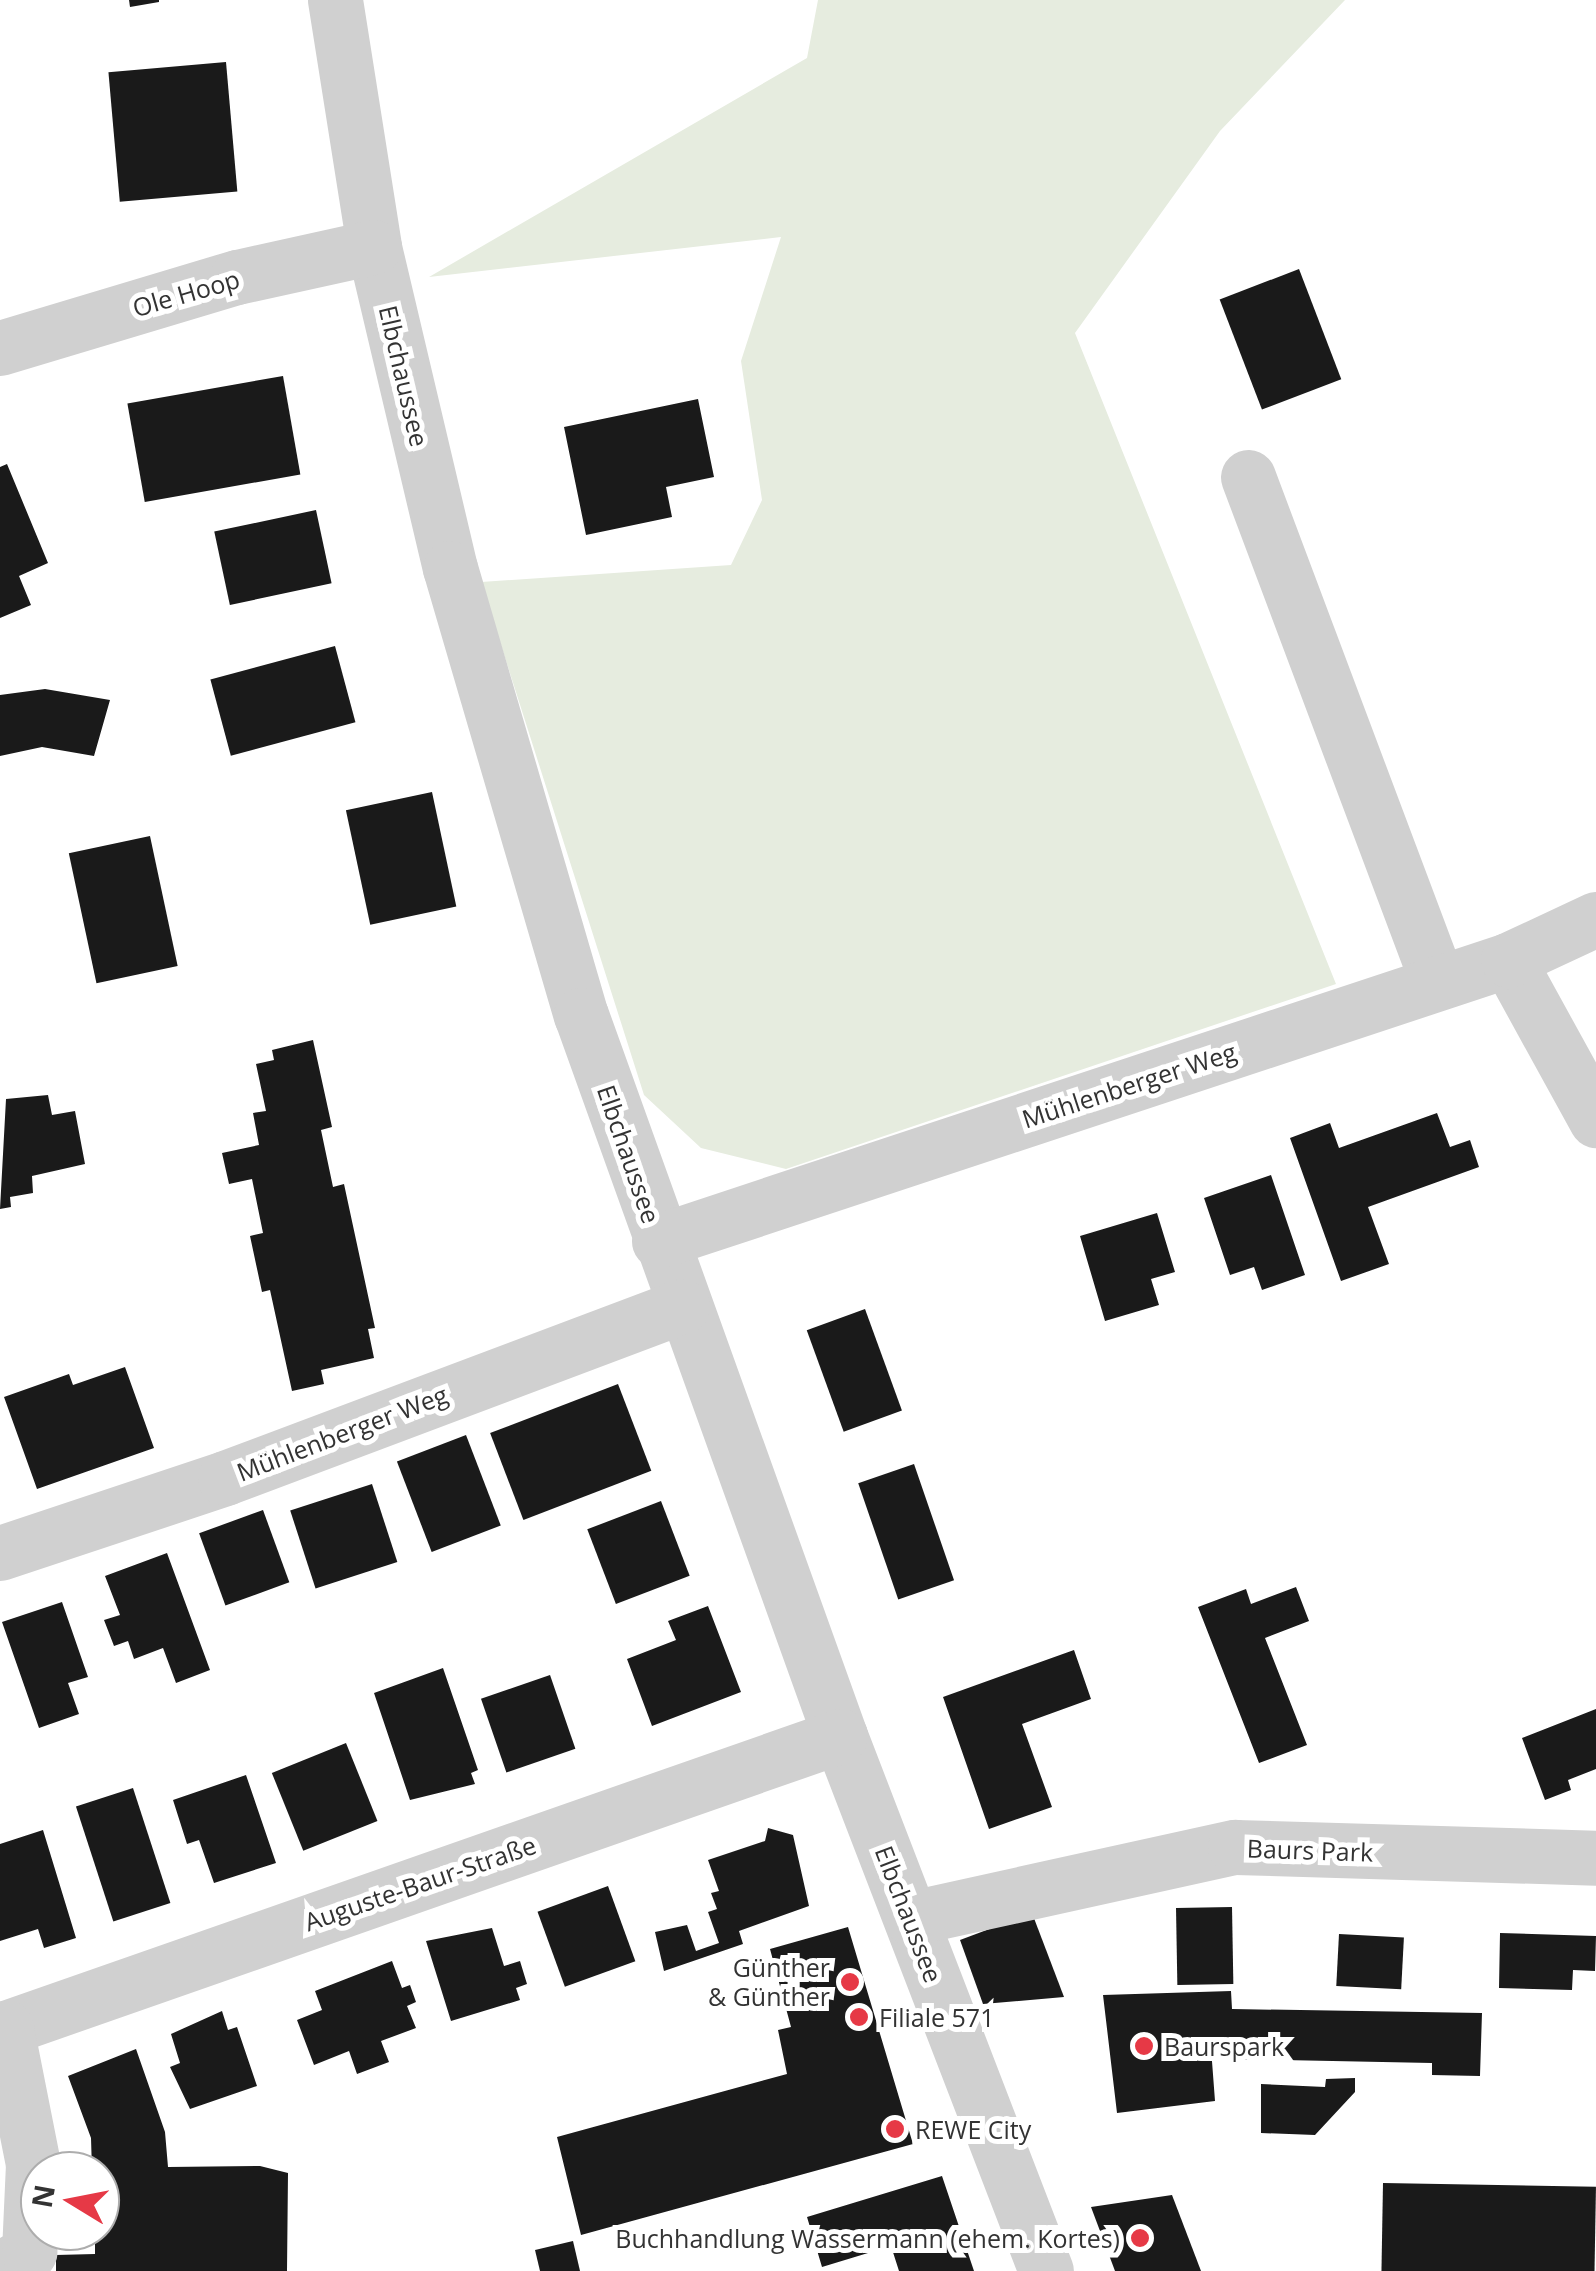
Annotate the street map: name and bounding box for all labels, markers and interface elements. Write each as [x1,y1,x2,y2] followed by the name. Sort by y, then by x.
[129,263,243,323] street label: Ole Hoop
[373,303,435,449] street label: Elbchaussee
[1018,1036,1240,1134] street label: Mühlenberger Weg
[591,1081,667,1227] street label: Elbchaussee
[232,1379,452,1487] street label: Mühlenberger Weg
[300,1829,540,1937] street label: Auguste-Baur-Straße
[1246,1833,1374,1867] street label: Baurs Park
[869,1841,949,1987] street label: Elbchaussee
[708,1953,830,2012] place label: Günther & Günther
[839,1971,861,1993] marker: Günther & Günther
[879,2002,994,2032] place label: Filiale 571
[848,2006,870,2028] marker: Filiale 571
[1164,2031,1284,2061] place label: Baurspark
[1133,2035,1155,2057] marker: Baurspark
[915,2114,1031,2144] place label: REWE City
[884,2118,906,2140] marker: REWE City
[20,2151,120,2251] north arrow
[22,2182,63,2211] text: N
[615,2223,1120,2253] place label: Buchhandlung Wassermann (ehem. Kortes)
[1129,2227,1151,2249] marker: Buchhandlung Wassermann (ehem. Kortes)

